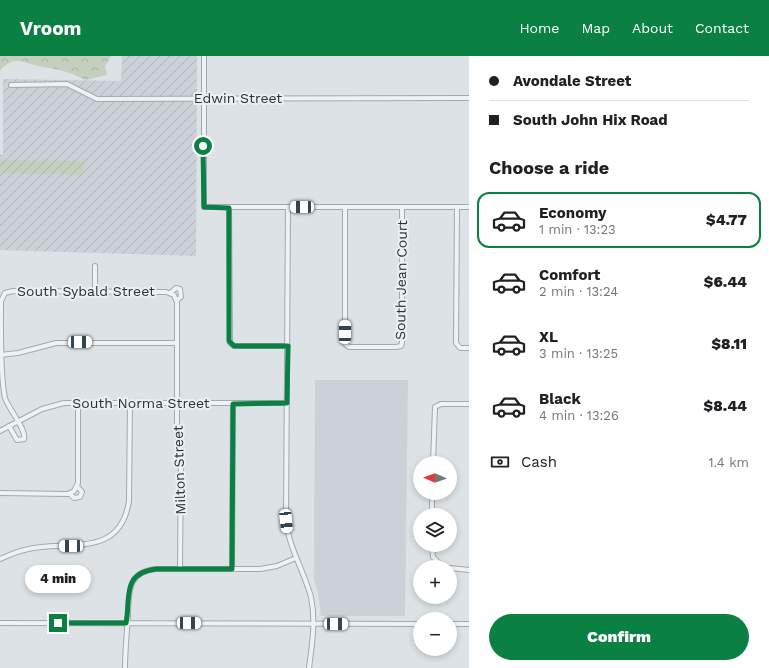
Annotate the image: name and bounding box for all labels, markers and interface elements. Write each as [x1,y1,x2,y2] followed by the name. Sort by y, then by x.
[20,17,81,40] text: Vroom
[519,20,559,36] text: Home
[581,20,610,36] text: Map
[632,20,673,36] text: About
[695,20,749,36] text: Contact
[513,72,631,90] text: Avondale Street
[194,90,282,106] street label: Edwin Street
[513,111,668,129] text: South John Hix Road
[194,137,212,155] route start
[489,157,609,178] text: Choose a ride
[290,201,314,213] car
[491,202,527,238] icon: car
[539,204,606,222] text: Economy
[706,211,747,229] text: $4.77
[392,220,410,340] street label: South Jean Court
[539,222,616,237] text: 1 min · 13:23
[491,264,527,300] icon: car
[539,266,600,284] text: Comfort
[704,273,747,291] text: $6.44
[17,283,155,299] street label: South Sybald Street
[539,284,618,299] text: 2 min · 13:24
[339,320,351,344] car
[491,326,527,362] icon: car
[539,328,558,346] text: XL
[711,335,747,353] text: $8.11
[68,336,92,348] car
[539,346,618,361] text: 3 min · 13:25
[491,388,527,424] icon: car
[539,390,581,408] text: Black
[72,395,210,411] street label: South Norma Street
[704,397,747,415] text: $8.44
[539,408,619,423] text: 4 min · 13:26
[169,425,189,515] street label: Milton Street
[489,451,511,473] icon: cash
[521,453,557,471] text: Cash
[708,455,749,470] text: 1.4 km
[413,456,457,500] north arrow
[413,456,457,656] map controls
[279,508,293,534] car
[413,508,457,552] button: layers
[59,540,83,552] car
[413,560,457,604] button: +
[25,565,91,593] callout: 4 min
[40,571,76,586] text: 4 min
[413,612,457,656] button: −
[49,614,67,632] route end
[489,614,749,660] button: Confirm
[177,617,201,629] car
[324,618,348,630] car

